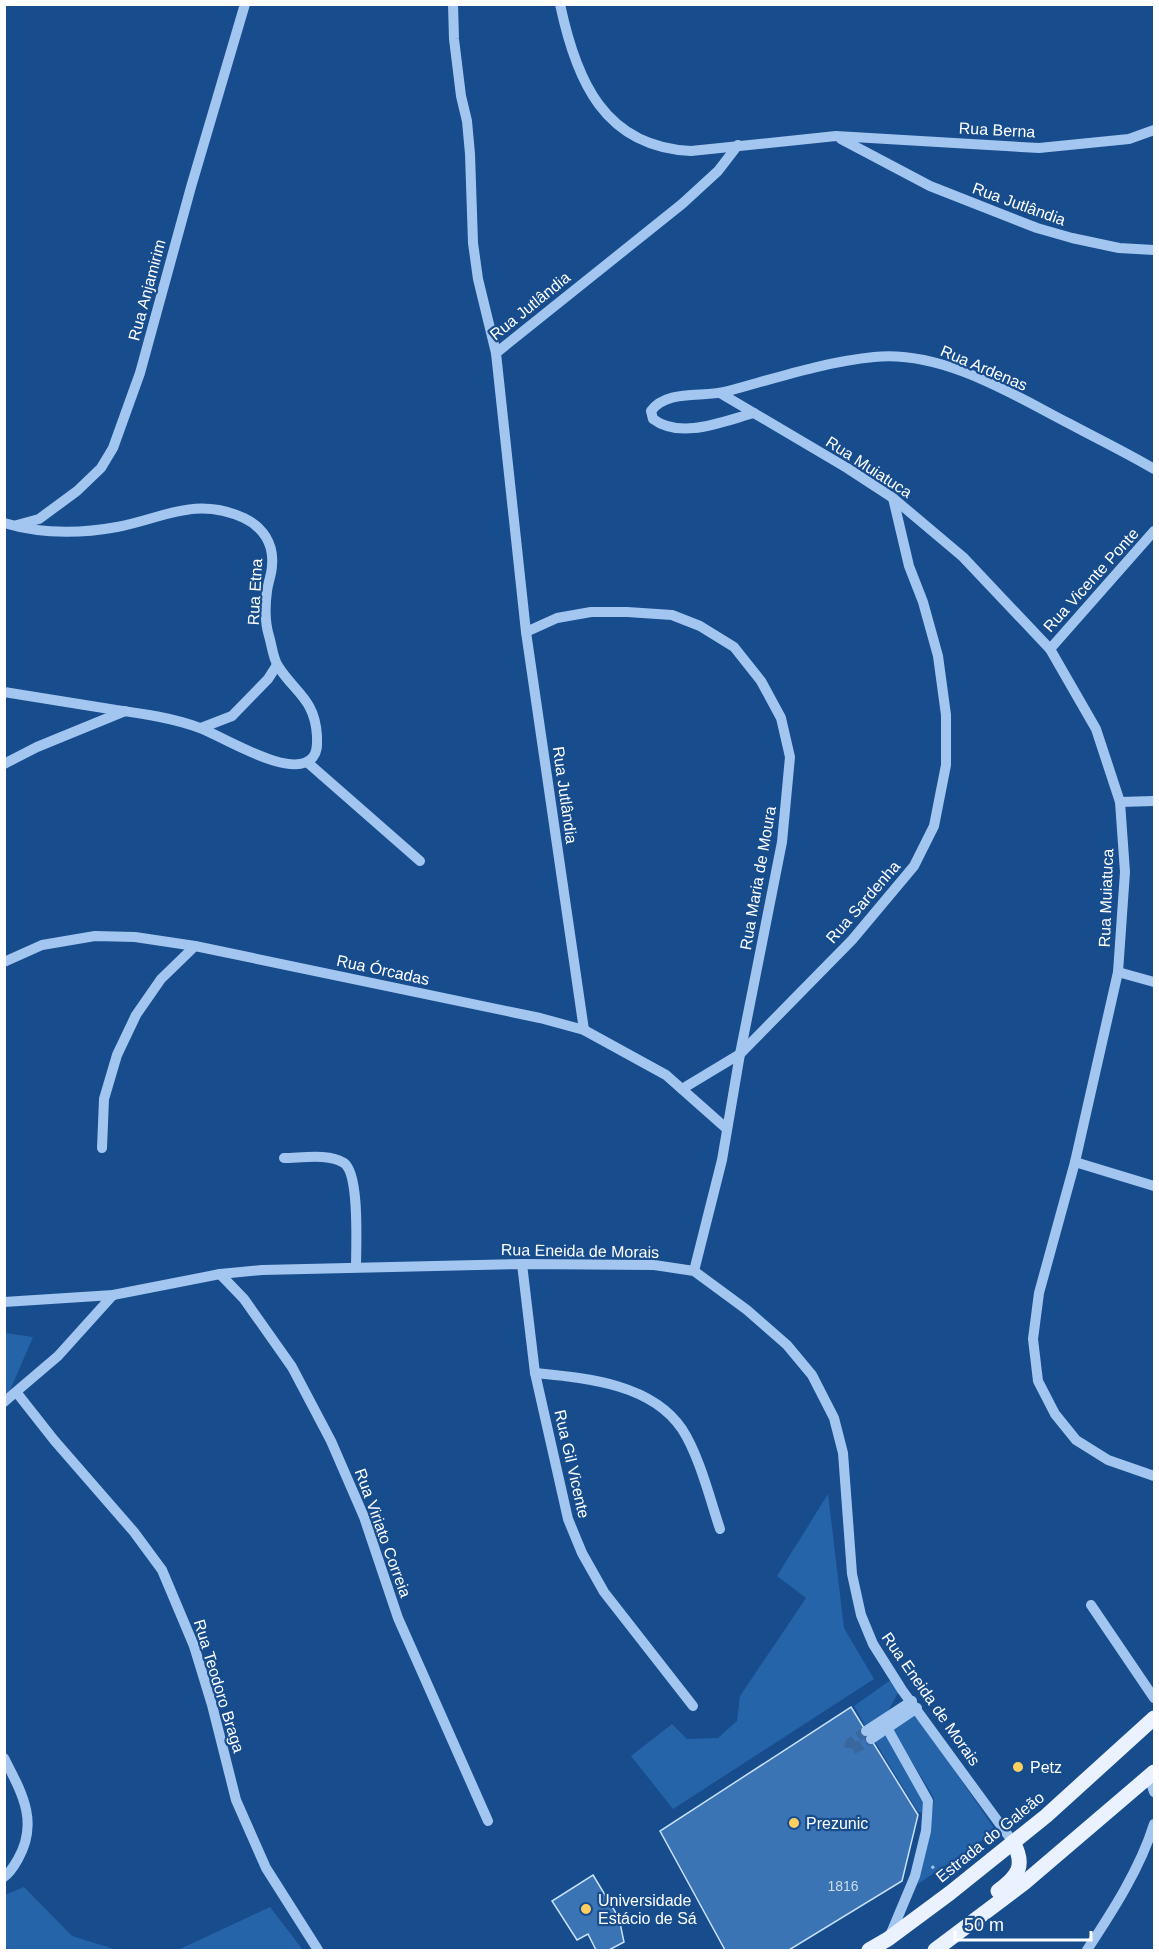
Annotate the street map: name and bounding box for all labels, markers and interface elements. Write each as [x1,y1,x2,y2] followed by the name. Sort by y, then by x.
[958,120,1036,140] street label: Rua Berna
[970,179,1068,229] street label: Rua Jutlândia
[125,238,169,342] street label: Rua Anjamirim
[487,269,573,343] street label: Rua Jutlândia
[938,342,1030,394] street label: Rua Ardenas
[823,433,915,501] street label: Rua Muiatuca
[1040,525,1142,635] street label: Rua Vicente Ponte
[245,558,265,626] street label: Rua Etna
[550,745,580,845] street label: Rua Jutlândia
[737,805,779,951] street label: Rua Maria de Moura
[1096,848,1116,948] street label: Rua Muiatuca
[823,857,903,947] street label: Rua Sardenha
[335,951,431,988] street label: Rua Órcadas
[501,1241,659,1261] street label: Rua Eneida de Morais
[551,1408,593,1520] street label: Rua Gil Vicente
[352,1466,414,1600] street label: Rua Viriato Correia
[191,1617,247,1755] street label: Rua Teodoro Braga
[879,1629,983,1769] street label: Rua Eneida de Morais
[1030,1759,1062,1776] place label: Petz
[1011,1760,1025,1774] marker: Petz
[933,1788,1047,1886] street label: Estrada do Galeão
[806,1815,868,1832] place label: Prezunic
[787,1816,801,1830] marker: Prezunic
[827,1878,859,1894] house number: 1816
[598,1892,697,1927] place label: Universidade Estácio de Sá
[579,1902,593,1916] marker: Universidade Estácio de Sá
[955,1904,1092,1942] scale bar
[964,1915,1004,1935] text: 50 m

